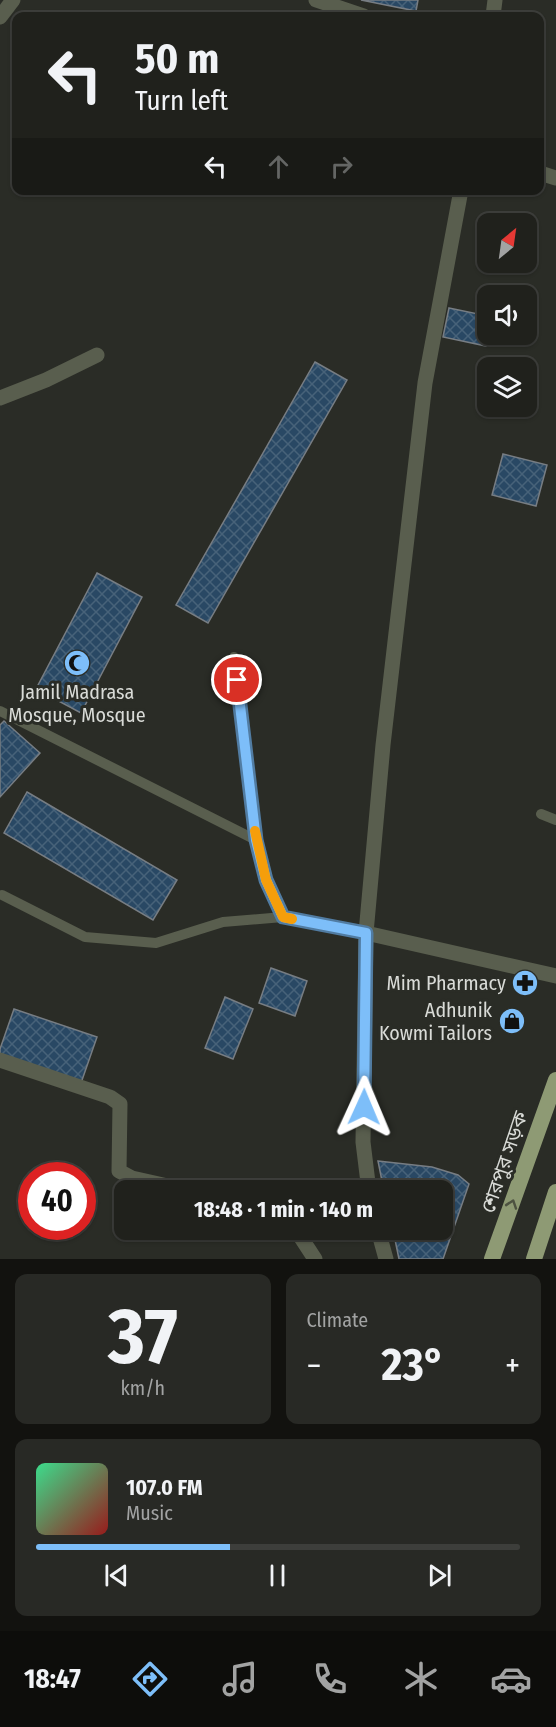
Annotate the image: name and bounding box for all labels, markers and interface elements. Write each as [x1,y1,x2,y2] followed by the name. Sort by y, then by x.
[135,34,219,84] text: 50 m
[36,36,114,114] icon: left
[135,85,228,117] text: Turn left
[199,150,232,183] icon: left
[262,150,295,183] icon: ahead
[325,150,358,183] icon: right
[477,213,537,273] north arrow
[477,213,537,417] map controls
[477,285,537,345] button: sound
[477,357,537,417] button: layers
[62,648,92,678] mosque icon: Jamil Madrasa Mosque, Mosque
[211,654,262,705] pin
[220,663,253,696] icon: arrive
[8,680,146,727] place label: Jamil Madrasa Mosque, Mosque
[510,968,540,998] pharmacy icon: Mim Pharmacy
[387,971,506,995] place label: Mim Pharmacy
[379,998,493,1045] place label: Adhunik Kowmi Tailors
[497,1006,527,1036] shop icon: Adhunik Kowmi Tailors
[332,1075,396,1139] position arrow
[475,1107,533,1216] street label: শেরপুর সড়ক
[18,1162,96,1240] speed limit sign: 40
[194,1196,373,1223] text: 18:48 · 1 min · 140 m
[505,1199,518,1210] one-way arrow
[108,1290,178,1384] text: 37
[307,1308,368,1332] text: Climate
[382,1338,445,1392] text: 23°
[307,1346,321,1386] text: −
[505,1346,520,1386] text: +
[120,1376,165,1400] text: km/h
[126,1474,203,1501] text: 107.0 FM
[126,1501,173,1525] text: Music
[100,1559,133,1592] icon: previous
[261,1559,294,1592] icon: pause
[423,1559,456,1592] icon: next
[129,1658,171,1700] icon: directions
[219,1658,261,1700] icon: music
[309,1658,351,1700] icon: phone
[400,1658,442,1700] icon: climate
[490,1658,532,1700] icon: car
[24,1663,81,1695] text: 18:47

